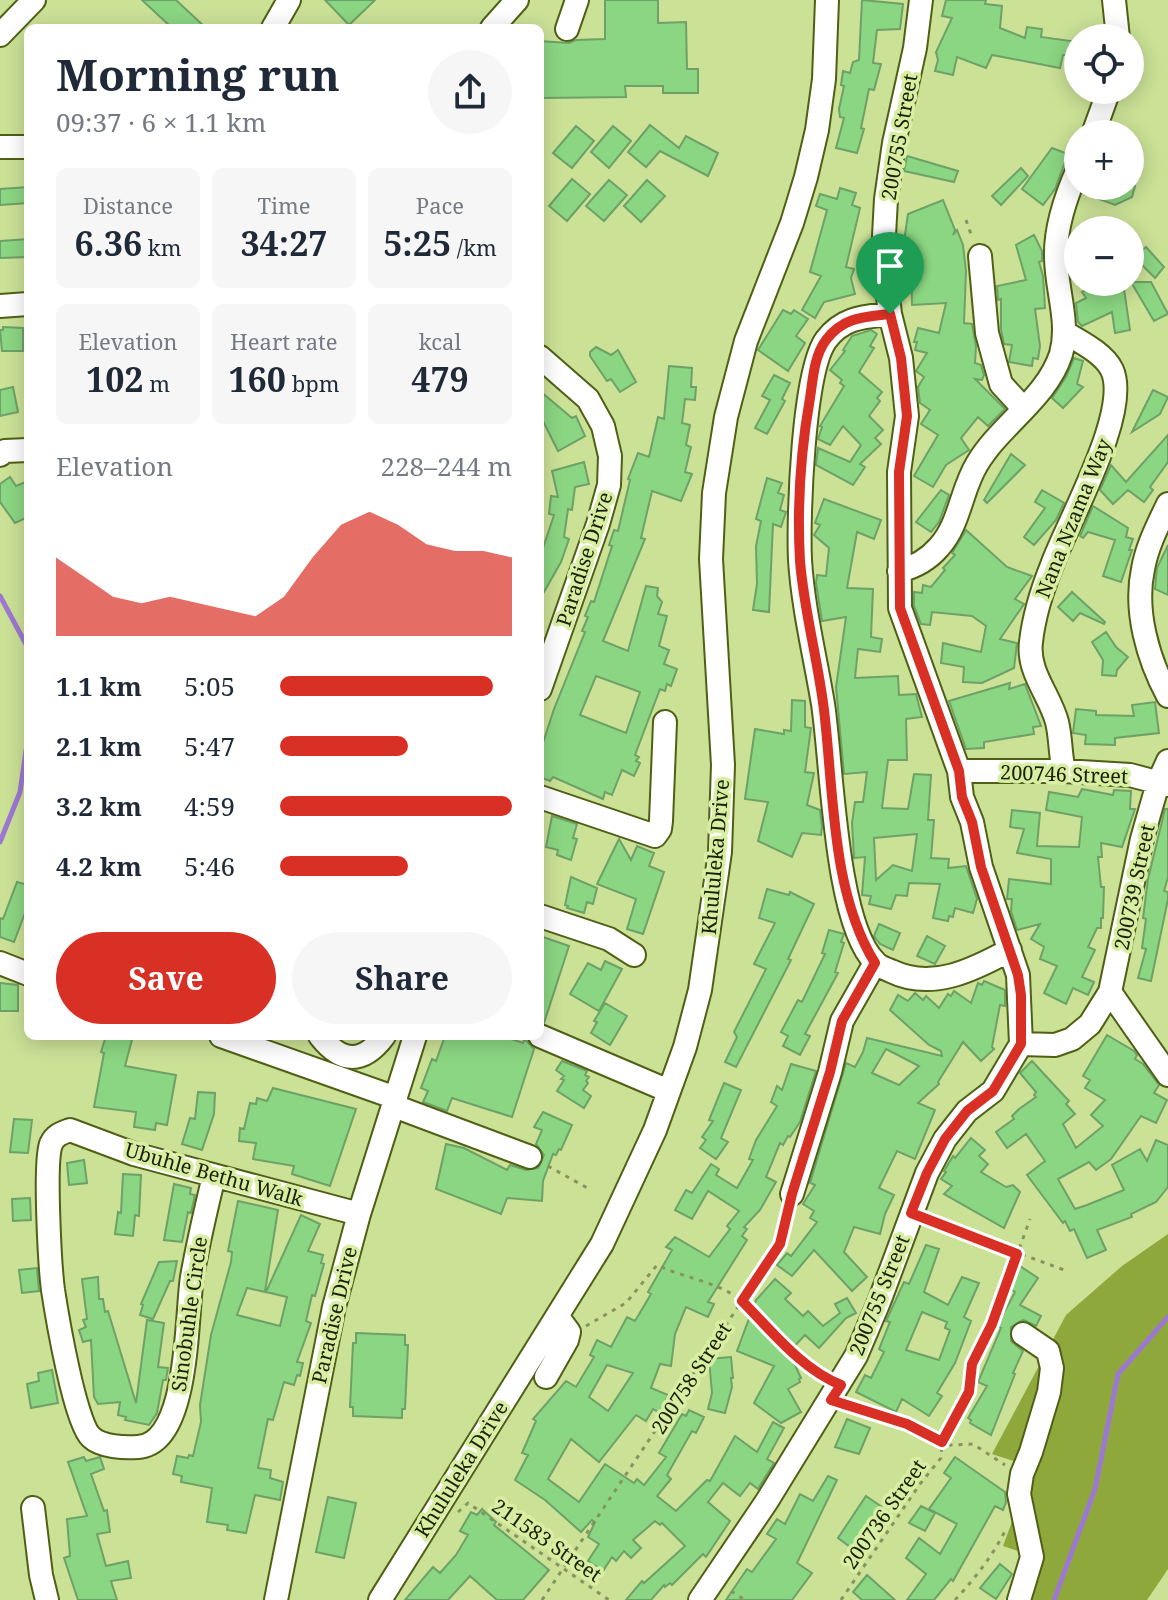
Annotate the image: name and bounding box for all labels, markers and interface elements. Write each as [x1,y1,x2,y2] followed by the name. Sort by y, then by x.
[1064,24,1144,296] map controls
[1064,24,1144,104] button: locate
[56,44,340,104] text: Morning run
[428,50,512,134] button: share
[875,72,923,202] street label: 200755 Street
[56,104,266,140] text: 09:37 · 6 × 1.1 km
[1064,120,1144,200] button: +
[83,190,173,220] text: Distance
[257,190,311,220] text: Time
[416,190,464,220] text: Pace
[1064,216,1144,296] button: −
[74,220,142,266] text: 6.36
[240,220,328,266] text: 34:27
[383,220,451,266] text: 5:25
[142,232,182,262] text: km
[451,232,497,262] text: /km
[856,232,924,314] pin
[868,244,912,288] icon: arrive
[78,326,178,356] text: Elevation
[230,326,338,356] text: Heart rate
[419,326,461,356] text: kcal
[86,356,144,402] text: 102
[228,356,286,402] text: 160
[411,356,469,402] text: 479
[144,368,170,398] text: m
[286,368,340,398] text: bpm
[1029,434,1118,602] street label: Nana Nzama Way
[56,448,173,484] text: Elevation
[380,448,512,484] text: 228–244 m
[550,488,618,630] street label: Paradise Drive
[56,668,142,704] text: 1.1 km
[184,668,235,704] text: 5:05
[56,728,142,764] text: 2.1 km
[184,728,235,764] text: 5:47
[1000,758,1128,790] street label: 200746 Street
[695,778,735,936] street label: Khululeka Drive
[56,788,142,824] text: 3.2 km
[184,788,235,824] text: 4:59
[1107,822,1161,952] street label: 200739 Street
[56,848,142,884] text: 4.2 km
[184,848,235,884] text: 5:46
[56,932,276,1024] button: Save
[292,932,512,1024] button: Share
[122,1136,307,1212] street label: Ubuhle Bethu Walk
[842,1231,916,1359] street label: 200755 Street
[165,1235,213,1393] street label: Sinobuhle Circle
[305,1244,363,1386] street label: Paradise Drive
[645,1317,737,1439] street label: 200758 Street
[408,1396,514,1542] street label: Khululeka Drive
[836,1454,932,1574] street label: 200736 Street
[487,1492,607,1588] street label: 211583 Street

